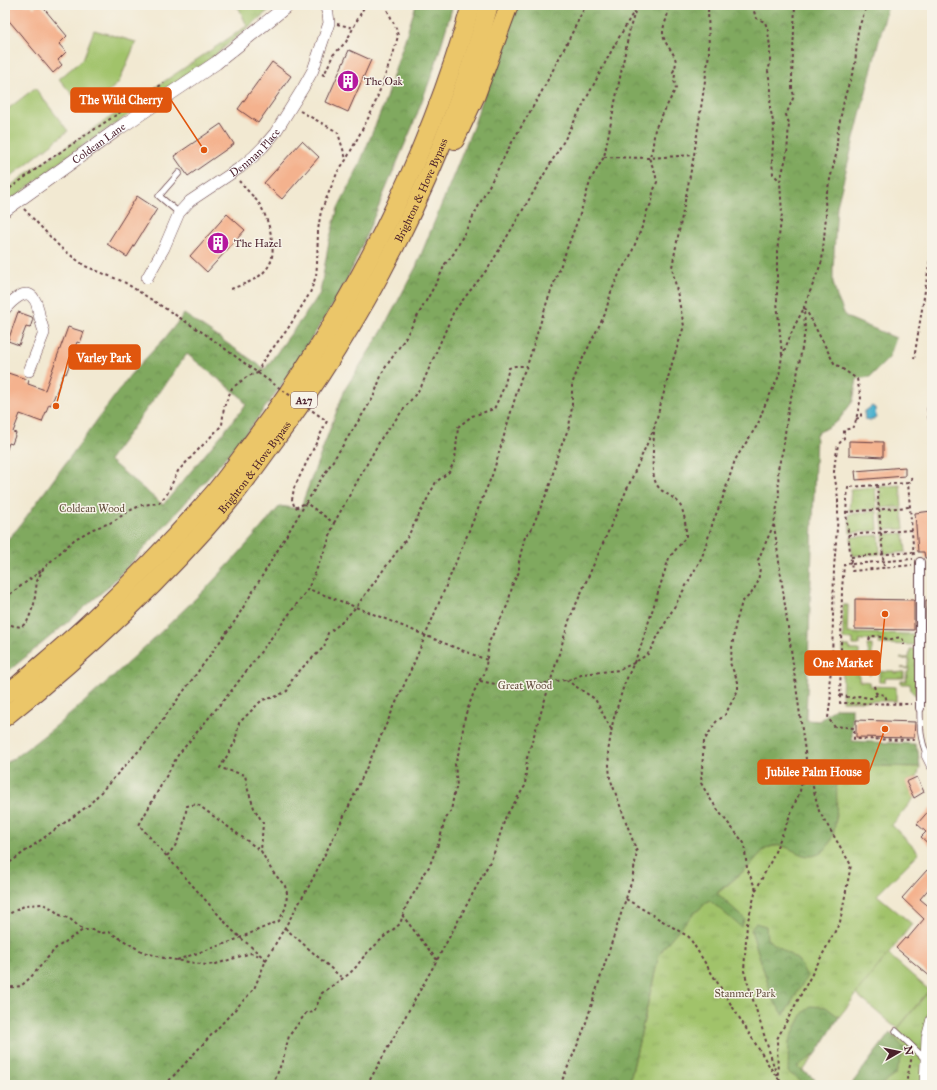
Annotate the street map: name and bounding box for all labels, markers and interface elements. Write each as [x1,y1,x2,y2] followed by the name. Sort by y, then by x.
[335,68,361,94] building icon: The Oak
[364,75,404,88] place label: The Oak
[71,88,171,112] callout: The Wild Cherry
[78,93,164,108] text: The Wild Cherry
[70,120,128,167] street label: Coldean Lane
[227,126,283,180] street label: Denman Place
[392,137,450,245] street label: Brighton & Hove Bypass
[205,230,231,256] building icon: The Hazel
[234,237,281,250] place label: The Hazel
[69,345,140,369] callout: Varley Park
[76,351,132,366] text: Varley Park
[291,392,317,408] road number: A27
[216,419,294,517] street label: Brighton & Hove Bypass
[59,502,125,515] park label: Coldean Wood
[805,651,880,675] callout: One Market
[813,656,874,670] text: One Market
[498,679,553,692] park label: Great Wood
[758,760,869,784] callout: Jubilee Palm House
[764,765,862,780] text: Jubilee Palm House
[715,987,776,1000] park label: Stanmer Park
[879,1032,919,1072] north arrow
[901,1045,916,1057] text: N

